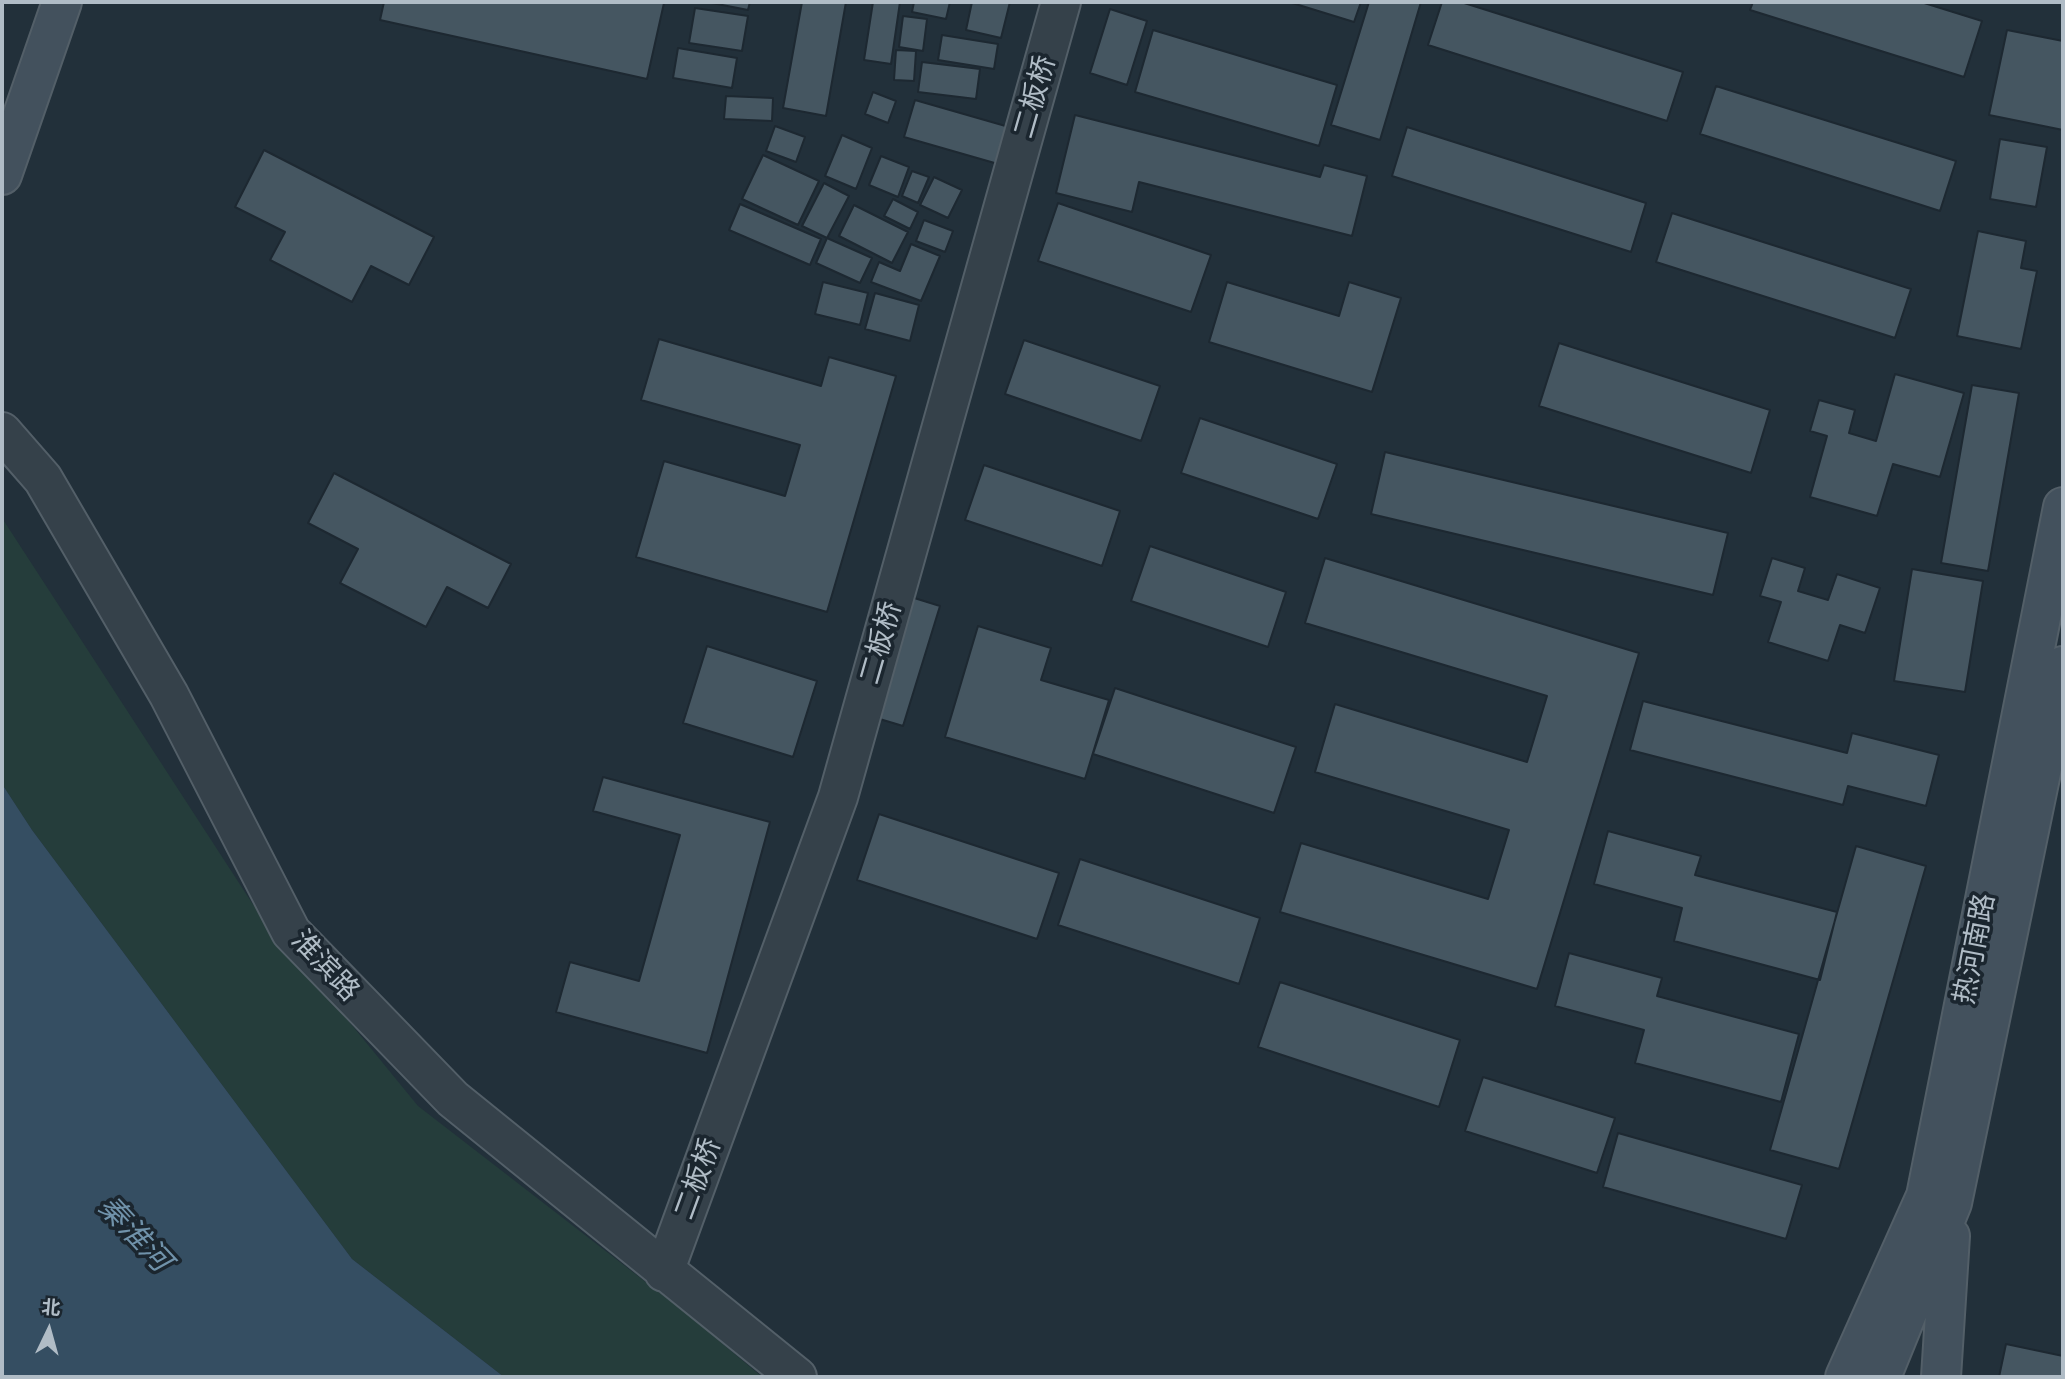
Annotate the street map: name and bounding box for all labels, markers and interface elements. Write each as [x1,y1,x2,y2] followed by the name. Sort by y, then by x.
[1007,52,1063,142] street label: 二板桥
[853,598,909,688] street label: 二板桥
[1948,891,2002,1007] street label: 热河南路
[284,924,366,1008] street label: 淮滨路
[668,1134,728,1224] street label: 二板桥
[90,1189,178,1279] water label: 秦淮河
[14,1295,84,1365] north arrow
[41,1298,61,1319] text: 北

